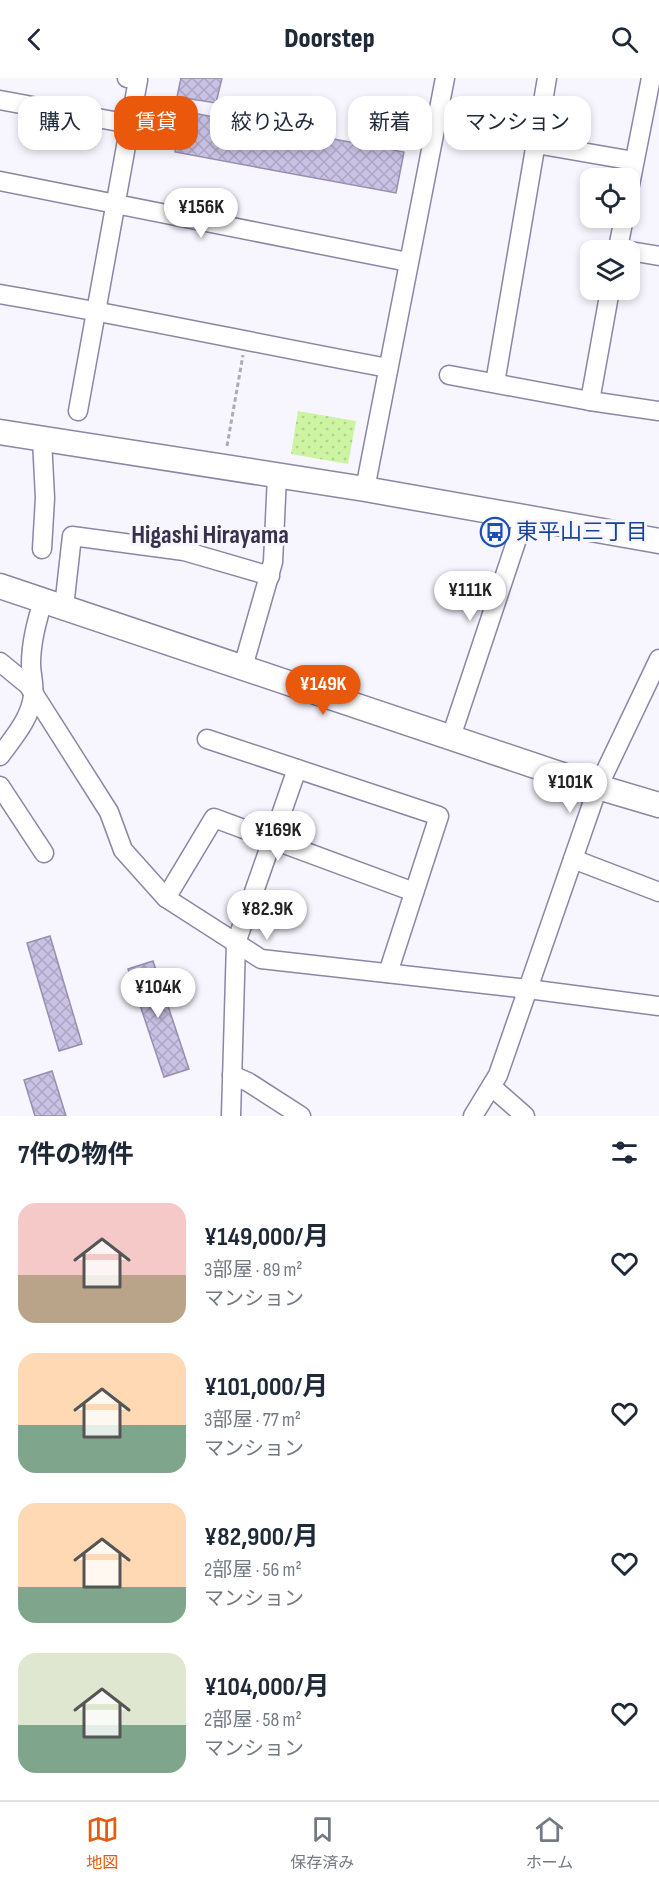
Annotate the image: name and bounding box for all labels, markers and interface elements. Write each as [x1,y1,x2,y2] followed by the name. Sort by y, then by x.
[18,23,51,56] icon: back
[284,23,375,55] text: Doorstep
[608,23,641,56] icon: search
[18,96,102,150] chip: 購入
[114,96,198,150] chip: 賃貸
[210,96,336,150] chip: 絞り込み
[348,96,432,150] chip: 新着
[444,96,591,150] chip: マンション
[580,168,640,300] map controls
[580,168,640,228] button: locate
[159,188,243,239] pin: ¥156K
[178,195,224,219] text: ¥156K
[580,240,640,300] button: layers
[479,516,511,548] bus stop icon: 東平山三丁目
[516,519,648,546] place label: 東平山三丁目
[131,520,289,551] district label: Higashi Hirayama
[428,571,512,622] pin: ¥111K
[448,578,492,602] text: ¥111K
[281,665,365,716] pin: ¥149K
[300,672,346,696] text: ¥149K
[528,763,612,814] pin: ¥101K
[547,770,593,794] text: ¥101K
[236,811,320,862] pin: ¥169K
[255,818,301,842] text: ¥169K
[218,890,316,941] pin: ¥82.9K
[241,897,293,921] text: ¥82.9K
[116,968,200,1019] pin: ¥104K
[135,975,181,999] text: ¥104K
[608,1136,641,1169] icon: filters
[18,1140,133,1171] text: 7件の物件
[204,1222,329,1253] text: ¥149,000/月
[66,1227,138,1299] icon: home
[608,1247,641,1280] icon: heart
[204,1258,303,1282] text: 3部屋 · 89 m²
[204,1287,304,1311] text: マンション
[204,1372,328,1403] text: ¥101,000/月
[66,1377,138,1449] icon: home
[608,1397,641,1430] icon: heart
[204,1408,301,1432] text: 3部屋 · 77 m²
[204,1437,304,1461] text: マンション
[204,1522,319,1553] text: ¥82,900/月
[66,1527,138,1599] icon: home
[608,1547,641,1580] icon: heart
[204,1558,302,1582] text: 2部屋 · 56 m²
[204,1587,304,1611] text: マンション
[204,1672,329,1703] text: ¥104,000/月
[66,1677,138,1749] icon: home
[608,1697,641,1730] icon: heart
[204,1708,302,1732] text: 2部屋 · 58 m²
[204,1737,304,1761] text: マンション
[86,1813,119,1873] tab: 地図
[290,1813,354,1873] tab: 保存済み
[526,1813,573,1873] tab: ホーム

